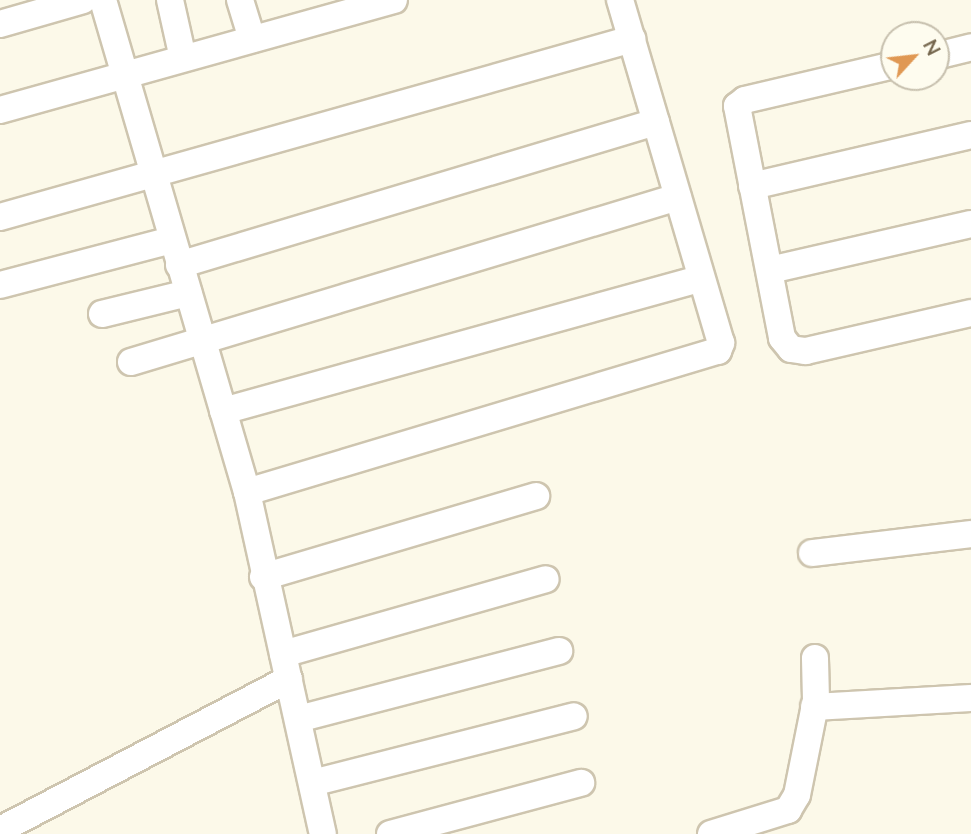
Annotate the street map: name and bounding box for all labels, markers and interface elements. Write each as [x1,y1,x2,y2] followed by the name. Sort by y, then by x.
[880,21,950,91] north arrow
[919,35,946,59] text: N

